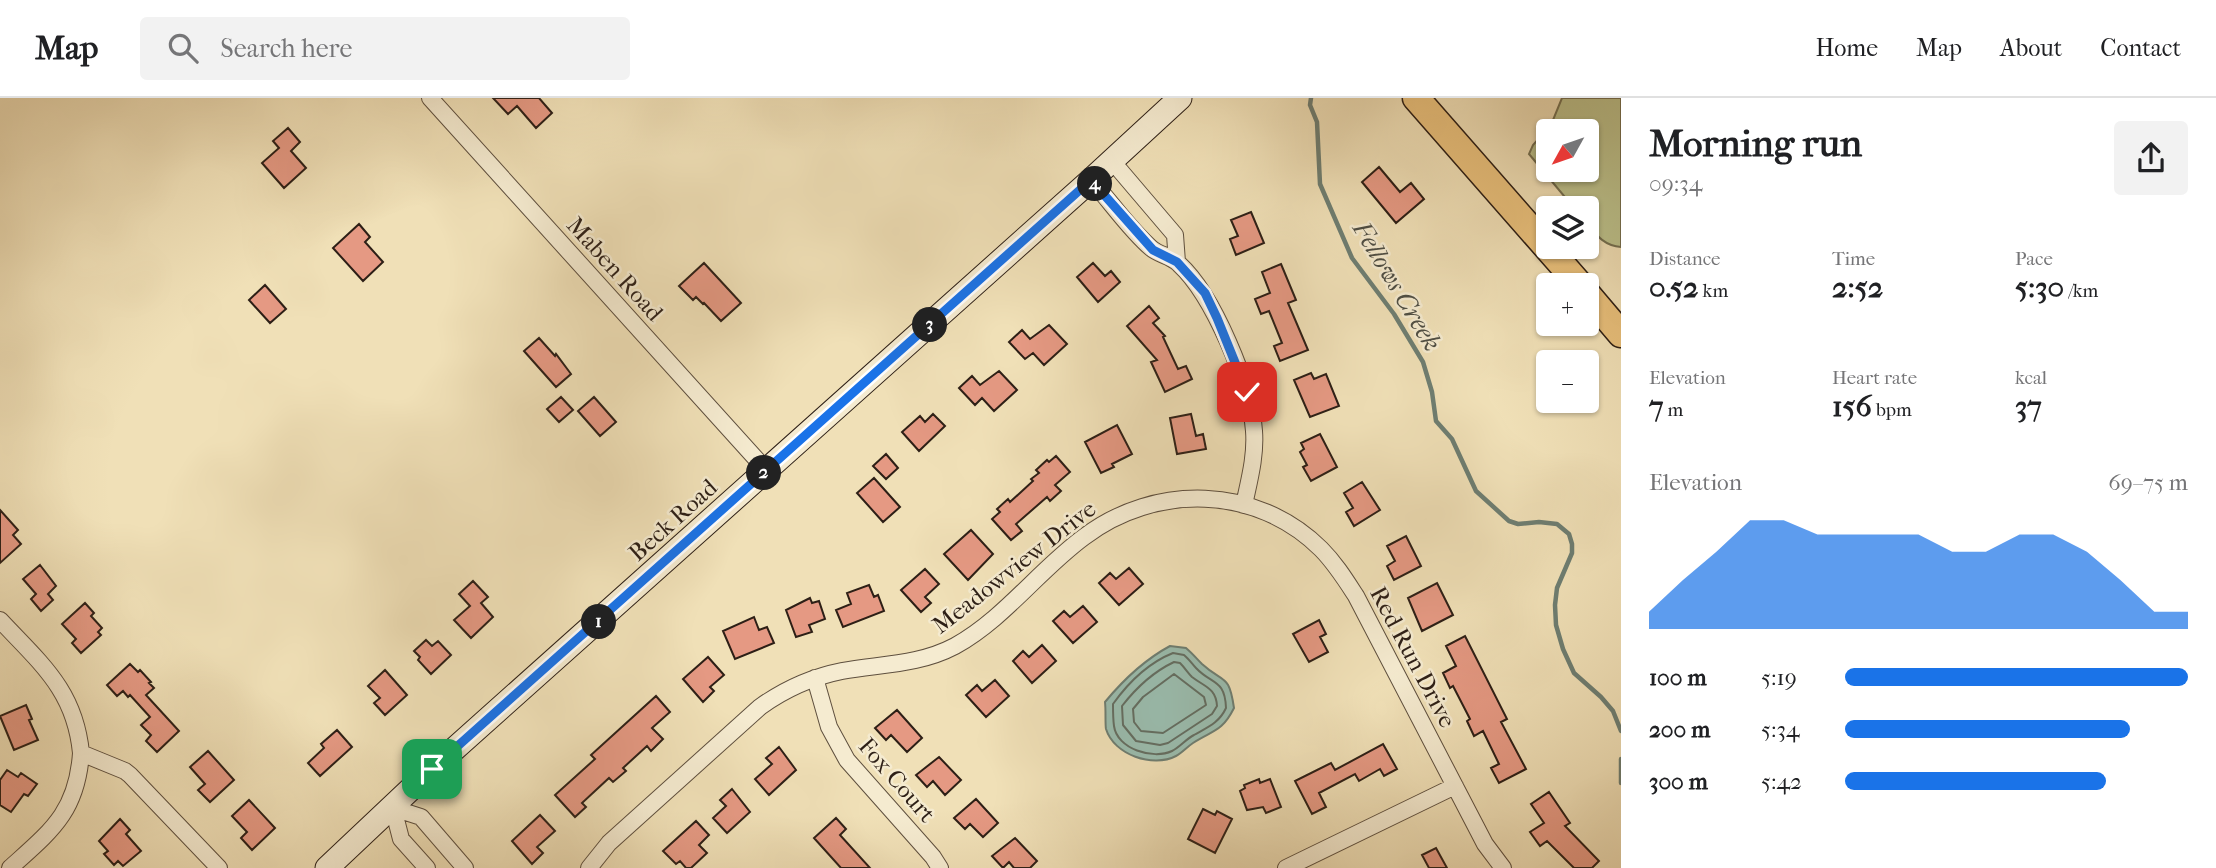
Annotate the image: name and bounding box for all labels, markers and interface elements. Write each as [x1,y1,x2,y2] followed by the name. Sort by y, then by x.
[140,17,630,80] search box
[35,29,98,68] text: Map
[164,29,202,67] icon: search
[220,33,352,64] text: Search here
[1816,34,1878,62] text: Home
[1916,34,1962,62] text: Map
[2000,34,2062,62] text: About
[2100,34,2181,62] text: Contact
[1536,119,1600,182] north arrow
[1536,119,1599,413] map controls
[1649,121,1862,166] text: Morning run
[2114,121,2188,195] button: share
[1078,166,1112,202] pin: 4
[1649,170,1702,197] text: 09:34
[1089,172,1100,194] text: 4
[1536,196,1599,259] button: layers
[561,211,670,327] street label: Maben Road
[1346,215,1448,356] water label: Fellows Creek
[1649,248,1720,270] text: Distance
[1832,248,1875,270] text: Time
[2015,248,2053,270] text: Pace
[1649,270,1699,305] text: 0.52
[1832,270,1883,305] text: 2:52
[2015,270,2064,305] text: 5:30
[1536,273,1599,336] button: +
[1699,280,1728,302] text: km
[2064,280,2098,302] text: /km
[912,308,948,342] pin: 3
[926,313,933,335] text: 3
[1536,350,1599,413] button: −
[1217,362,1277,422] pin
[1649,367,1726,389] text: Elevation
[1832,367,1917,389] text: Heart rate
[2015,367,2047,389] text: kcal
[1228,373,1266,411] icon: check
[1649,389,1663,424] text: 7
[1832,389,1872,424] text: 156
[2015,389,2042,424] text: 37
[1663,399,1683,421] text: m
[1872,399,1912,421] text: bpm
[746,456,782,490] pin: 2
[759,461,768,483] text: 2
[1649,469,1742,496] text: Elevation
[2108,469,2188,496] text: 69–75 m
[623,473,724,567] street label: Beck Road
[927,494,1101,639] street label: Meadowview Drive
[1364,582,1462,732] street label: Red Run Drive
[582,604,616,640] pin: 1
[595,610,602,632] text: 1
[1649,664,1707,691] text: 100 m
[1761,664,1797,691] text: 5:19
[1649,716,1710,743] text: 200 m
[1761,716,1800,743] text: 5:34
[853,732,942,828] street label: Fox Court
[402,739,462,799] pin
[413,750,451,788] icon: arrive
[1649,768,1708,795] text: 300 m
[1761,768,1802,795] text: 5:42

